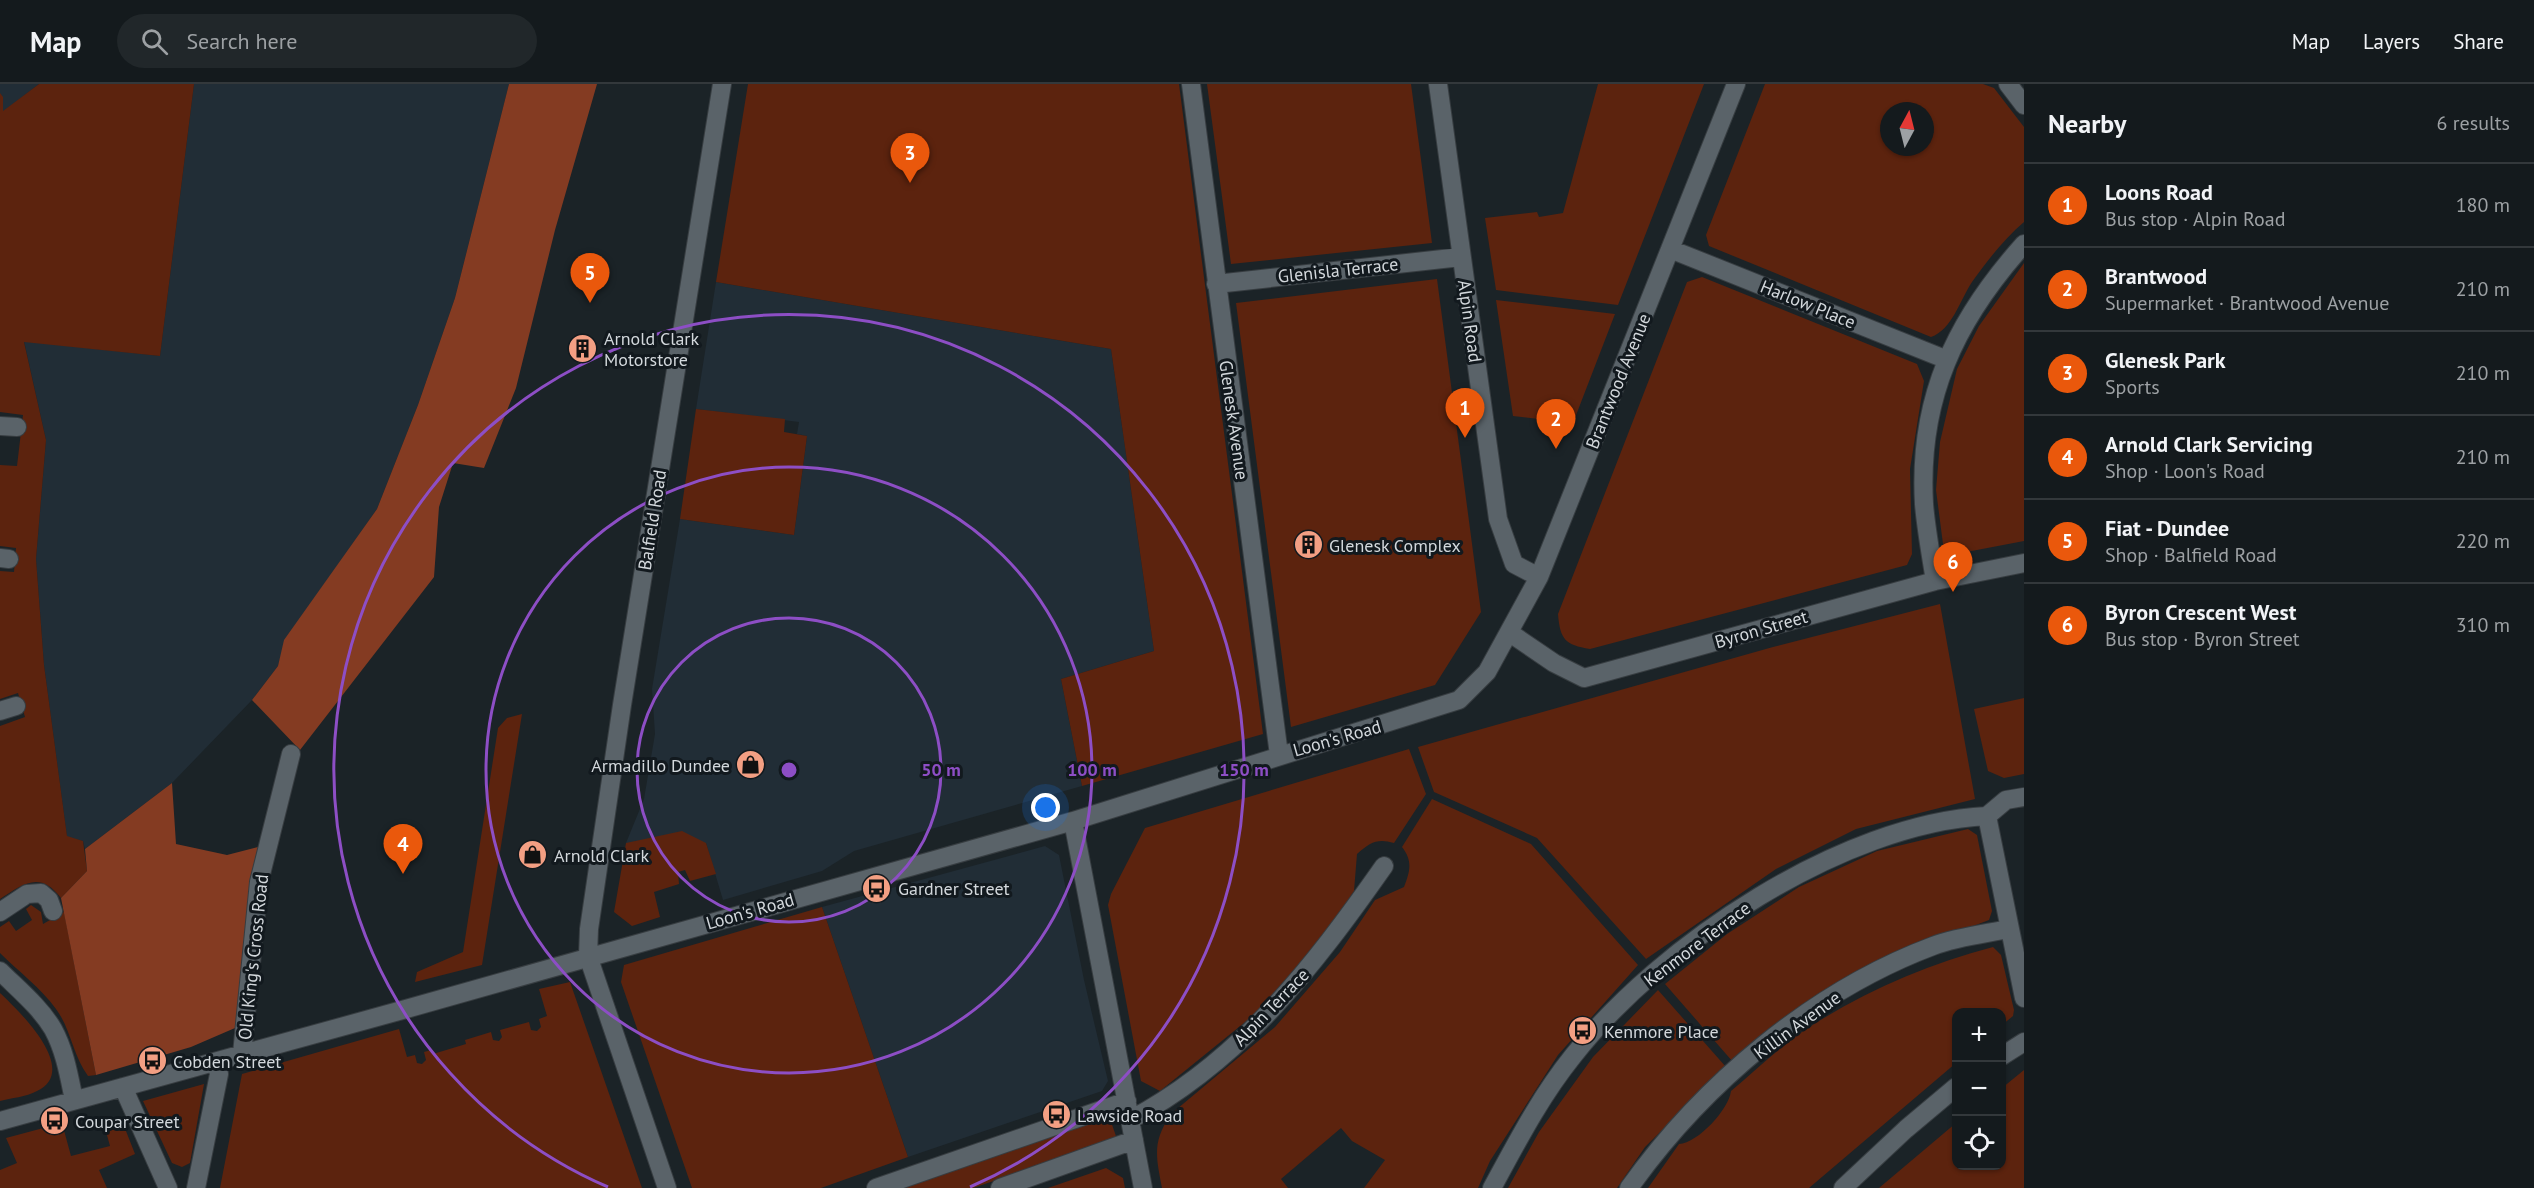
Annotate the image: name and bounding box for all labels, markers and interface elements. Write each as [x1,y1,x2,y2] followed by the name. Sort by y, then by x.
[117,14,537,68] search box
[30,23,81,60] text: Map
[138,25,171,58] icon: search
[186,27,297,55] text: Search here
[2292,28,2330,55] text: Map
[2363,28,2420,55] text: Layers
[2453,28,2504,55] text: Share
[1880,102,1934,156] north arrow
[2048,107,2126,140] text: Nearby
[2437,110,2510,136] text: 6 results
[890,134,930,183] pin: 3
[2105,178,2213,206] text: Loons Road
[2062,192,2073,218] text: 1
[2456,192,2510,218] text: 180 m
[2105,206,2285,232] text: Bus stop · Alpin Road
[1277,252,1399,288] street label: Glenisla Terrace
[570,254,610,303] pin: 5
[2105,262,2207,290] text: Brantwood
[1757,275,1859,333] street label: Harlow Place
[2062,276,2073,302] text: 2
[2456,276,2510,302] text: 210 m
[1453,278,1487,364] street label: Alpin Road
[2105,290,2389,316] text: Supermarket · Brantwood Avenue
[1580,310,1656,452] street label: Brantwood Avenue
[604,327,699,371] place label: Arnold Clark Motorstore
[567,332,599,364] building icon: Arnold Clark Motorstore
[2105,346,2226,374] text: Glenesk Park
[1214,359,1254,481] street label: Glenesk Avenue
[2062,360,2073,386] text: 3
[2456,360,2510,386] text: 210 m
[2105,374,2160,400] text: Sports
[1446,388,1484,438] pin: 1
[1536,400,1576,449] pin: 2
[2105,430,2313,458] text: Arnold Clark Servicing
[2062,444,2073,470] text: 4
[2456,444,2510,470] text: 210 m
[2105,458,2265,484] text: Shop · Loon's Road
[633,468,671,572] street label: Balfield Road
[2105,514,2229,542] text: Fiat - Dundee
[2062,528,2073,554] text: 5
[2456,528,2510,554] text: 220 m
[1292,529,1324,561] building icon: Glenesk Complex
[1329,534,1461,557] place label: Glenesk Complex
[1934,542,1972,592] pin: 6
[2105,542,2277,568] text: Shop · Balfield Road
[2105,598,2297,626] text: Byron Crescent West
[1712,605,1810,653] street label: Byron Street
[2062,612,2073,638] text: 6
[2456,612,2510,638] text: 310 m
[2105,626,2300,652] text: Bus stop · Byron Street
[1290,714,1384,762] street label: Loon's Road
[735,749,767,781] shop icon: Armadillo Dundee
[591,754,730,777] place label: Armadillo Dundee
[921,758,961,781] text: 50 m
[1067,758,1117,781] text: 100 m
[1219,758,1269,781] text: 150 m
[779,760,799,780] centre of rings
[1031,793,1060,822] your location
[384,824,422,874] pin: 4
[517,839,549,871] shop icon: Arnold Clark
[554,844,649,867] place label: Arnold Clark
[861,872,893,904] bus stop icon: Gardner Street
[233,873,273,1041] street label: Old King's Cross Road
[898,877,1010,900] place label: Gardner Street
[703,887,797,935] street label: Loon's Road
[1639,896,1755,992] street label: Kenmore Terrace
[1228,963,1314,1051] street label: Alpin Terrace
[1749,986,1845,1064] street label: Killin Avenue
[1952,1008,2006,1170] map controls
[1952,1008,2006,1062] button: +
[1567,1015,1599,1047] bus stop icon: Kenmore Place
[1604,1020,1719,1043] place label: Kenmore Place
[136,1045,168,1077] bus stop icon: Cobden Street
[173,1050,281,1073] place label: Cobden Street
[1952,1062,2006,1116] button: −
[1040,1099,1072,1131] bus stop icon: Lawside Road
[1077,1104,1182,1127] place label: Lawside Road
[38,1105,70,1137] bus stop icon: Coupar Street
[75,1110,180,1133] place label: Coupar Street
[1952,1116,2006,1170] button: locate

